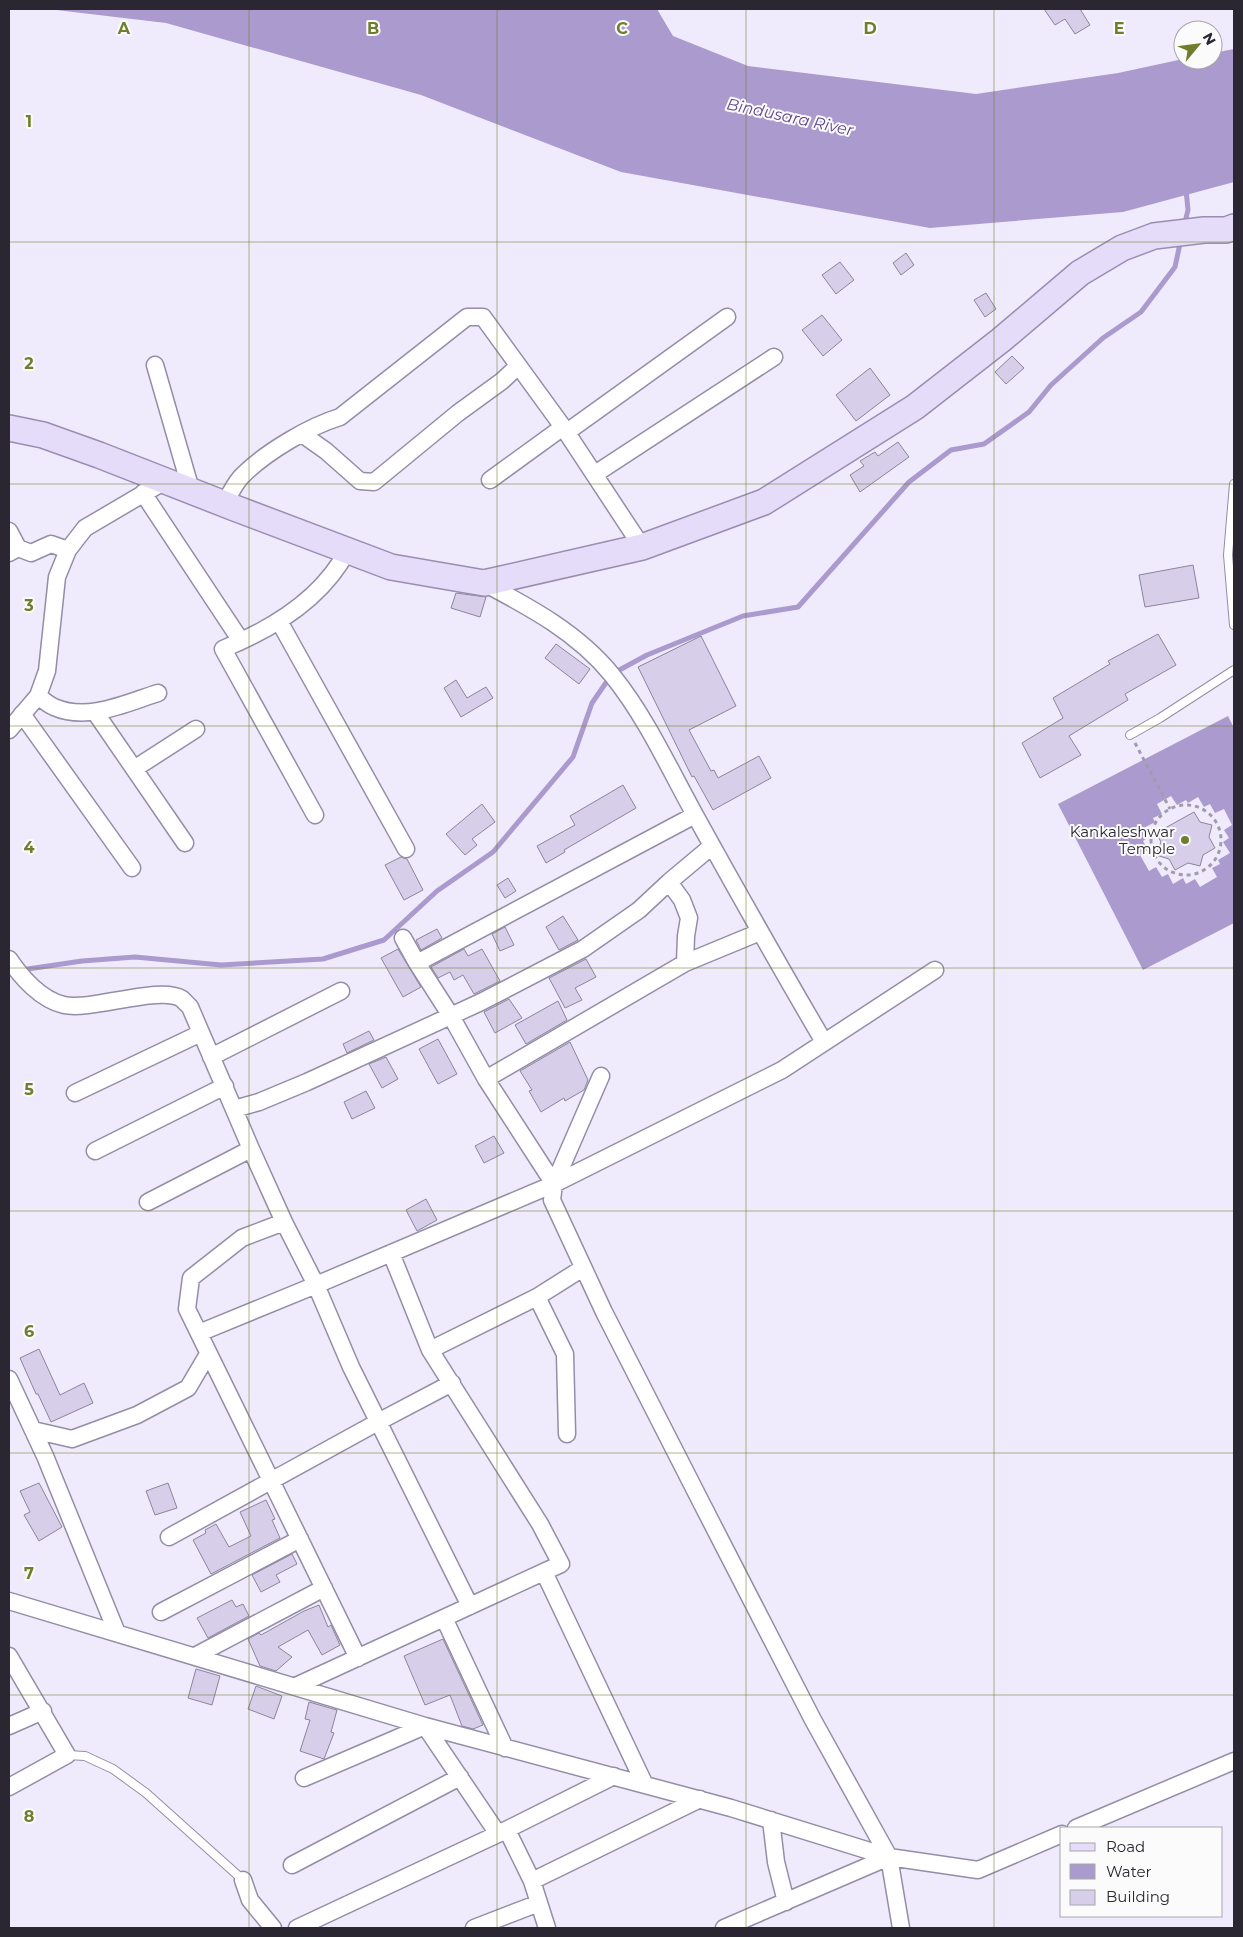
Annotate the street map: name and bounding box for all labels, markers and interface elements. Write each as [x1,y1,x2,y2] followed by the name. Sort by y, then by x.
[117,19,131,38] text: A
[367,19,379,38] text: B
[616,19,628,38] text: C
[863,19,877,38] text: D
[1114,19,1124,38] text: E
[1173,20,1223,70] north arrow
[1199,29,1220,48] text: N
[725,94,856,140] water label: Bindusara River
[26,112,32,131] text: 1
[24,354,34,373] text: 2
[23,596,34,615] text: 3
[1070,822,1175,858] place label: Kankaleshwar Temple
[1179,834,1191,846] marker: Kankaleshwar Temple
[23,838,35,857] text: 4
[24,1080,34,1099] text: 5
[24,1322,34,1341] text: 6
[24,1564,34,1583] text: 7
[24,1807,34,1826] text: 8
[1060,1827,1223,1917] legend
[1106,1837,1145,1856] text: Road
[1106,1862,1152,1881] text: Water
[1106,1887,1170,1906] text: Building

